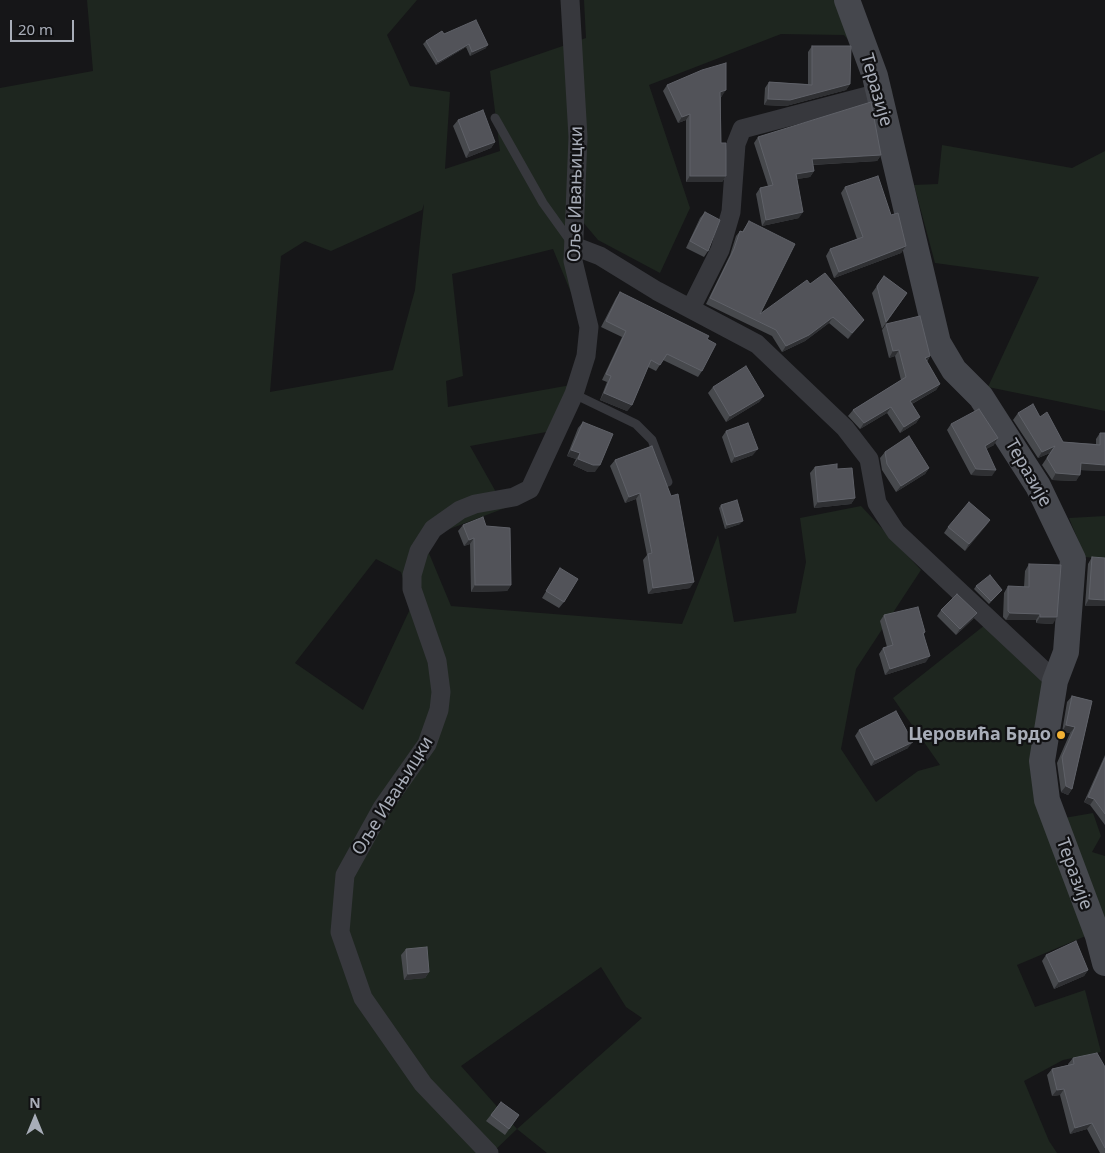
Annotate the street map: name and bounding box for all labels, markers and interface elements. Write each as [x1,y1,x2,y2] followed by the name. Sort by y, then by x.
[12,10,76,42] scale bar
[18,19,53,39] text: 20 m
[855,51,897,129] street label: Теразије
[564,126,588,262] street label: Оље Ивањицки
[1000,435,1056,511] street label: Теразије
[908,724,1051,746] place label: Церовића Брдо
[1055,729,1067,741] marker: Церовића Брдо
[348,732,438,860] street label: Оље Ивањицки
[1051,835,1097,913] street label: Теразије
[10,1093,60,1143] north arrow
[29,1093,41,1112] text: N

